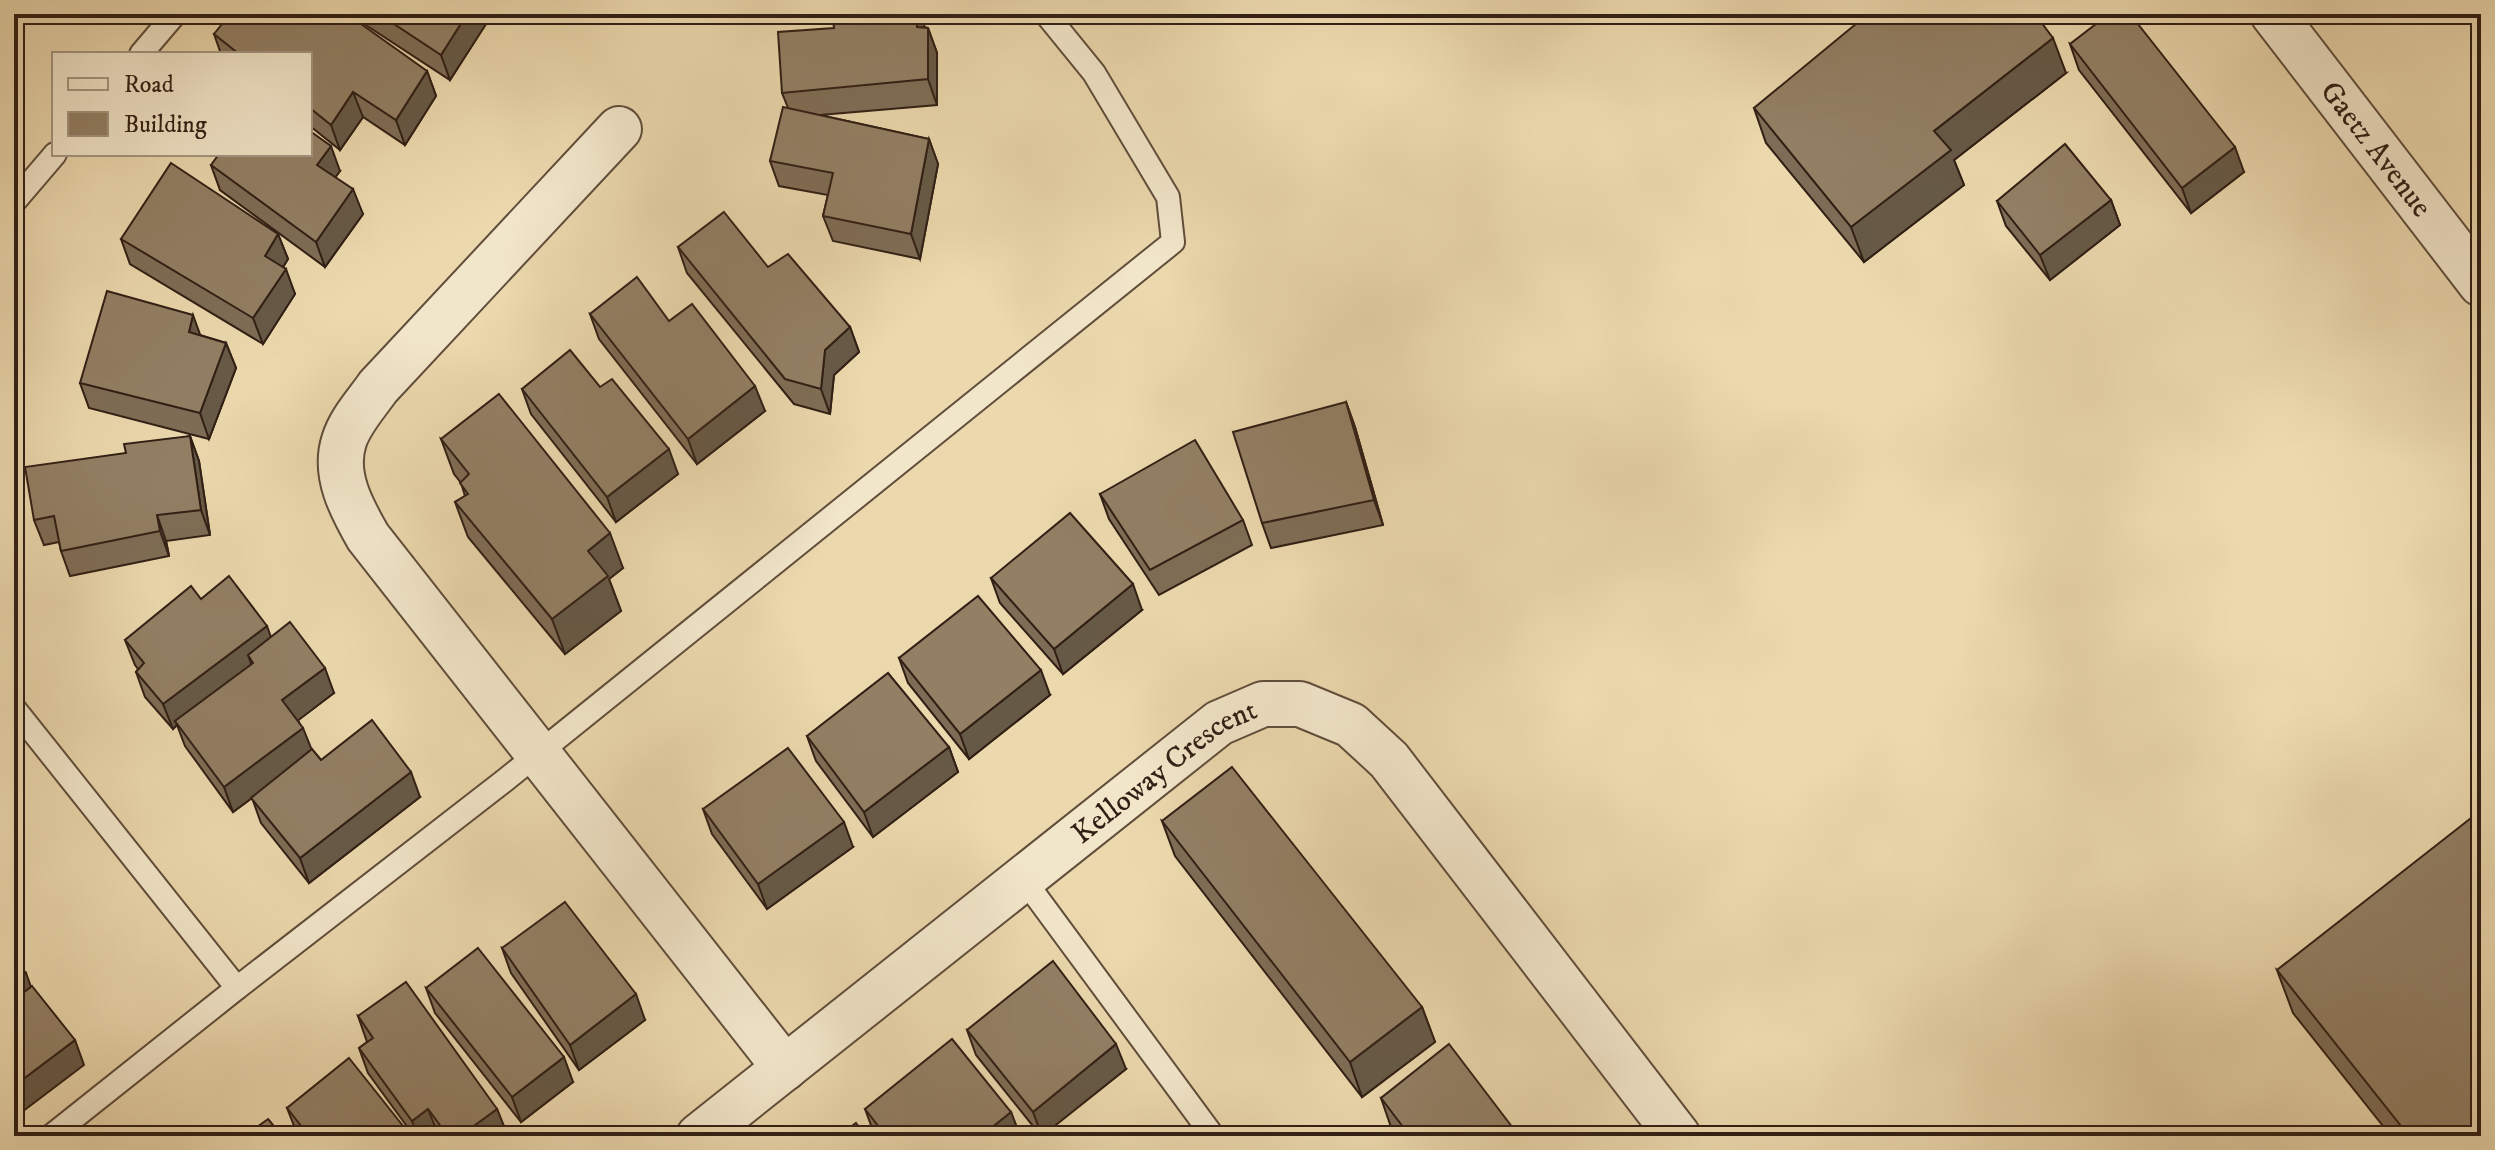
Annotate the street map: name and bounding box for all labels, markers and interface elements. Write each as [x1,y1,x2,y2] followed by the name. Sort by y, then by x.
[52,52,312,156] legend
[124,70,174,100] text: Road
[2312,74,2440,225] street label: Gaetz Avenue
[124,110,207,140] text: Building
[1065,692,1263,853] street label: Kelloway Crescent

